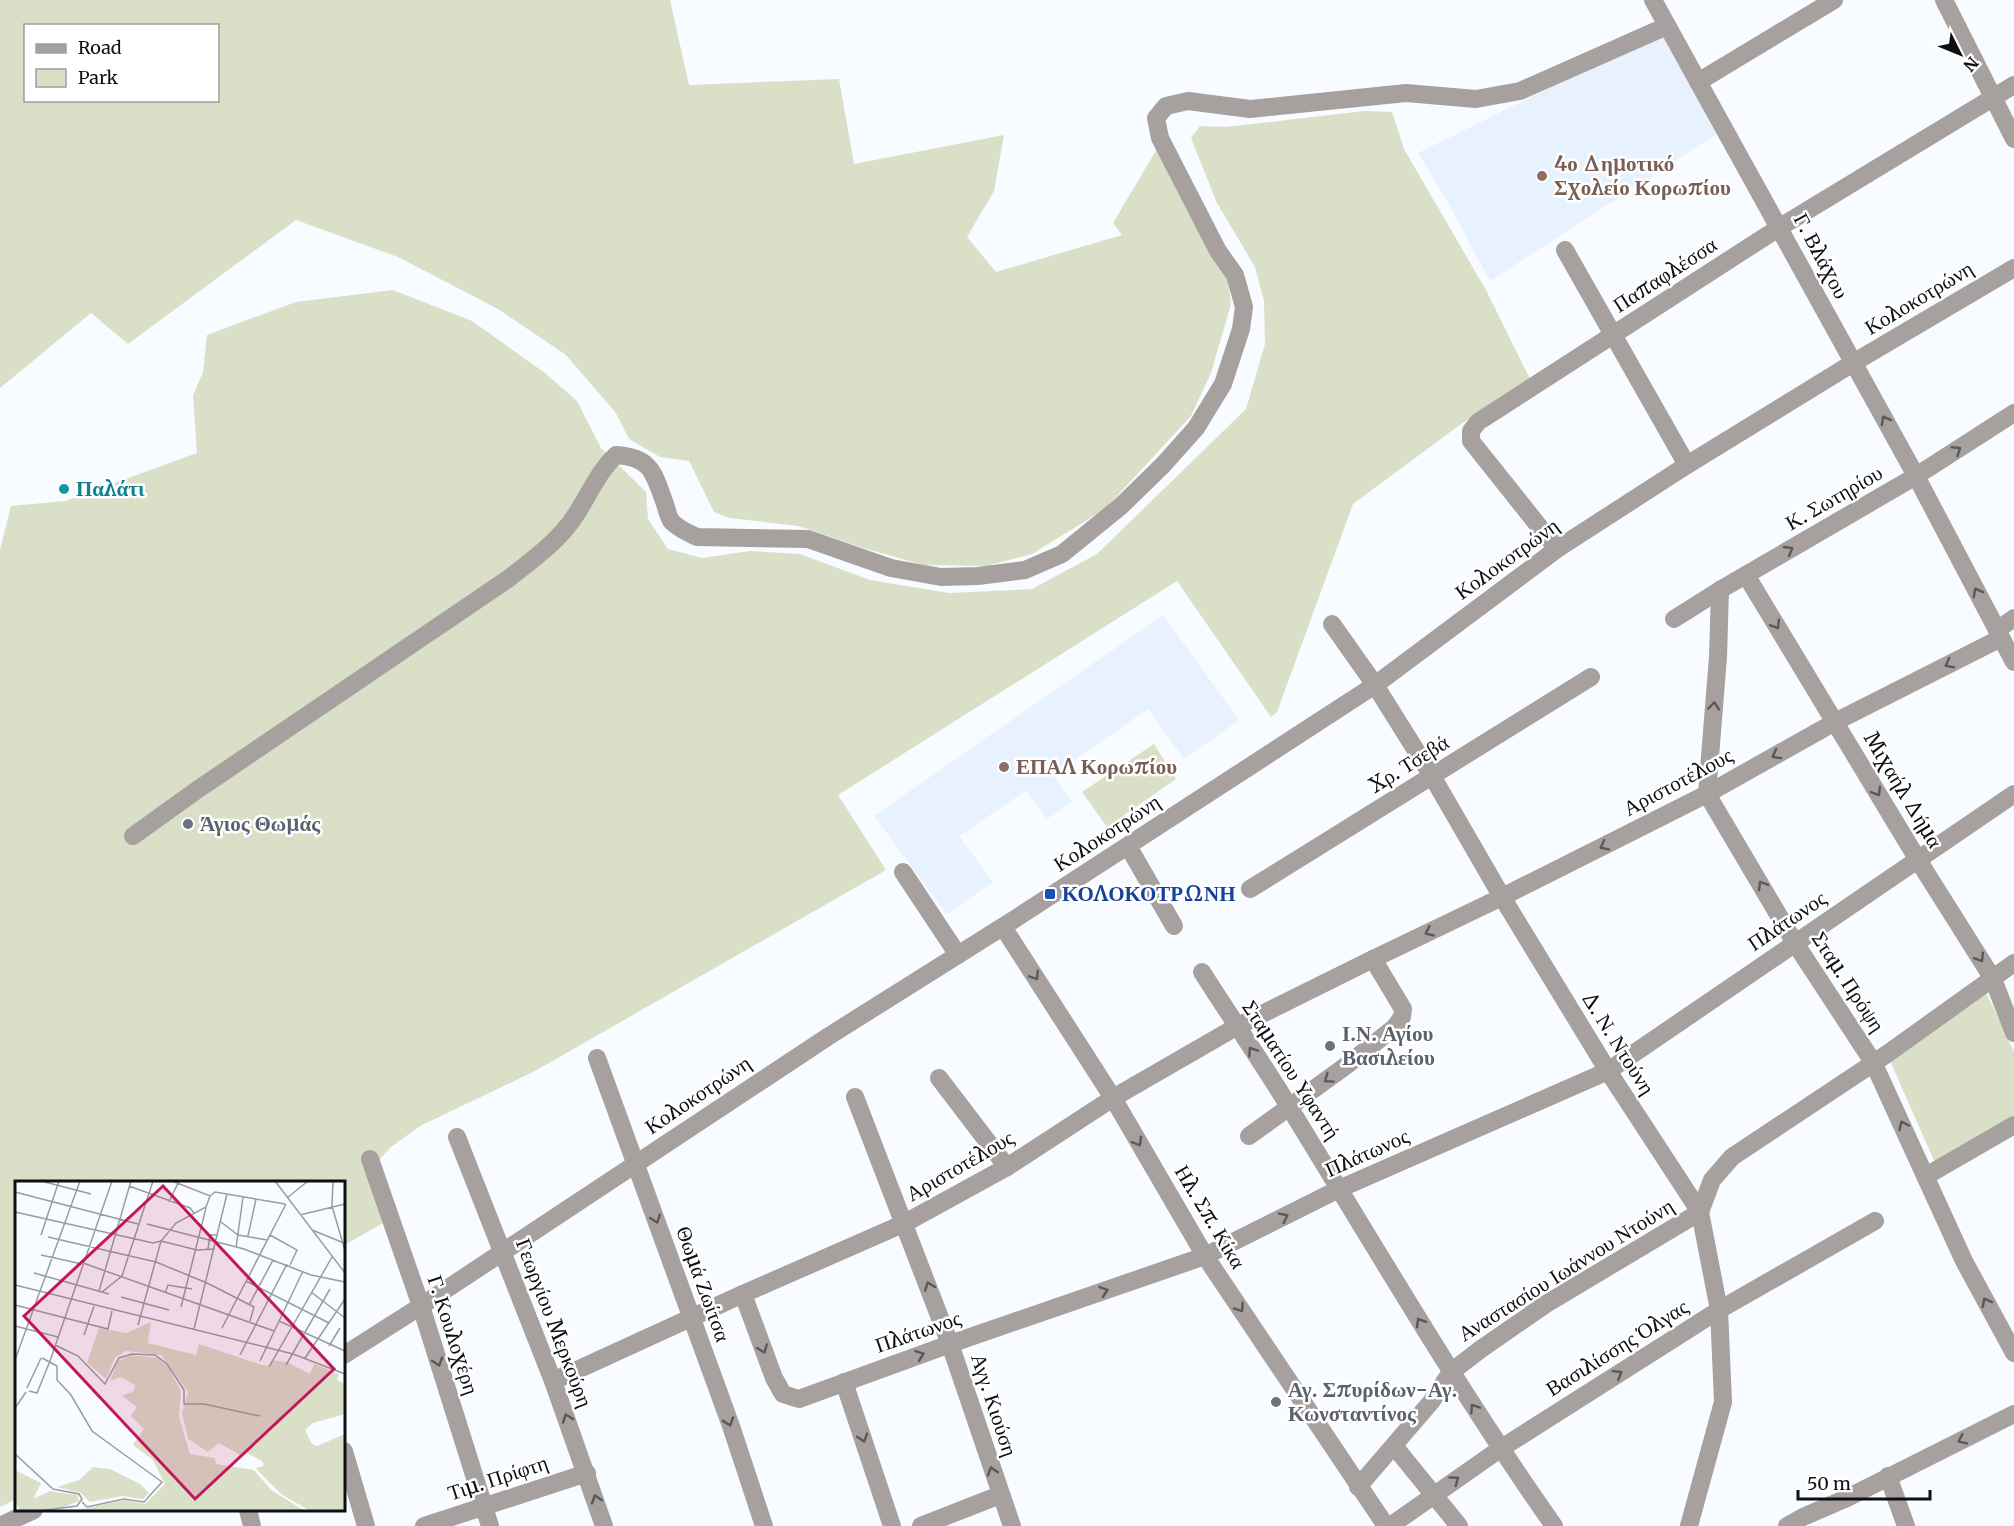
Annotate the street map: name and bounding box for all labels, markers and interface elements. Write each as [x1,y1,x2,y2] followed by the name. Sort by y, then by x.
[24,24,219,102] legend
[1930,24,1990,84] north arrow
[78,36,122,59] text: Road
[1959,53,1983,76] text: N
[78,66,119,89] text: Park
[1554,150,1731,201] place label: 4ο Δημοτικό Σχολείο Κορωπίου
[1535,169,1549,183] marker: 4ο Δημοτικό Σχολείο Κορωπίου
[1788,208,1855,303] street label: Γ. Βλάχου
[1608,231,1722,318] street label: Παπαφλέσσα
[1859,255,1978,341] street label: Κολοκοτρώνη
[1881,416,1892,426] one-way arrow
[1950,446,1961,457] one-way arrow
[1780,459,1887,536] street label: Κ. Σωτηρίου
[76,475,145,502] place label: Παλάτι
[57,482,71,496] marker: Παλάτι
[1449,512,1564,605] street label: Κολοκοτρώνη
[1783,546,1793,557] one-way arrow
[1973,588,1984,598] one-way arrow
[1769,619,1781,629] one-way arrow
[1944,657,1955,668] one-way arrow
[1707,701,1720,710] one-way arrow
[1858,727,1949,853] street label: Μιχαήλ Δήμα
[1364,729,1454,799] street label: Χρ. Τσεβά
[1618,741,1738,822] street label: Αριστοτέλους
[1772,748,1782,759] one-way arrow
[1016,753,1177,780] place label: ΕΠΑΛ Κορωπίου
[997,760,1011,774] marker: ΕΠΑΛ Κορωπίου
[1870,786,1882,796] one-way arrow
[1048,788,1165,877] street label: Κολοκοτρώνη
[200,810,321,837] place label: Άγιος Θωμάς
[181,817,195,831] marker: Άγιος Θωμάς
[1599,839,1610,850] one-way arrow
[1062,880,1236,907] place label: ΚΟΛΟΚΟΤΡΩΝΗ
[1757,881,1769,891] one-way arrow
[1742,884,1832,957] street label: Πλάτωνος
[1043,887,1057,901] marker: ΚΟΛΟΚΟΤΡΩΝΗ
[1424,925,1435,937] one-way arrow
[1806,926,1891,1037] street label: Σταμ. Πρόψη
[1972,951,1983,962] one-way arrow
[1027,970,1039,980] one-way arrow
[1576,986,1661,1100] street label: Δ. Ν. Ντούνη
[1236,995,1346,1144] street label: Σταματίου Υφαντή
[1342,1020,1435,1071] place label: Ι.Ν. Αγίου Βασιλείου
[1323,1039,1337,1053] marker: Ι.Ν. Αγίου Βασιλείου
[1248,1047,1259,1058] one-way arrow
[640,1049,756,1140] street label: Κολοκοτρώνη
[1324,1072,1335,1083] one-way arrow
[1898,1121,1910,1132] one-way arrow
[1321,1122,1414,1183] street label: Πλάτωνος
[901,1123,1019,1207] street label: Αριστοτέλους
[1131,1136,1142,1146] one-way arrow
[1169,1160,1252,1274] street label: Ηλ. Σπ. Κίκα
[15,1181,345,1511] inset map
[1453,1192,1679,1347] street label: Αναστασίου Ιωάννου Ντούνη
[648,1213,661,1224] one-way arrow
[1278,1213,1288,1224] one-way arrow
[670,1222,737,1345] street label: Θωμά Ζωίτσα
[510,1235,599,1411] street label: Γεωργίου Μερκούρη
[421,1272,485,1398] street label: Γ. Κουλοχέρη
[923,1282,936,1292] one-way arrow
[1098,1286,1109,1299] one-way arrow
[1541,1293,1693,1402] street label: Βασιλίσσης Όλγας
[1982,1297,1993,1308] one-way arrow
[1232,1302,1244,1312] one-way arrow
[871,1304,965,1359] street label: Πλάτωνος
[1416,1318,1428,1328] one-way arrow
[756,1342,768,1353] one-way arrow
[914,1350,925,1363] one-way arrow
[965,1350,1024,1460] street label: Αγγ. Κιούση
[431,1356,443,1367] one-way arrow
[1612,1370,1623,1381] one-way arrow
[1288,1376,1457,1427] place label: Αγ. Σπυρίδων-Αγ. Κωνσταντίνος
[1269,1395,1283,1409] marker: Αγ. Σπυρίδων-Αγ. Κωνσταντίνος
[1469,1404,1481,1414] one-way arrow
[561,1413,574,1424] one-way arrow
[722,1416,735,1427] one-way arrow
[856,1432,868,1443] one-way arrow
[1957,1432,1968,1444] one-way arrow
[444,1449,551,1506] street label: Τιμ. Πρίφτη
[1798,1463,1930,1501] scale bar
[987,1466,999,1477] one-way arrow
[1807,1472,1851,1495] text: 50 m
[1449,1476,1460,1487] one-way arrow
[590,1494,603,1505] one-way arrow

